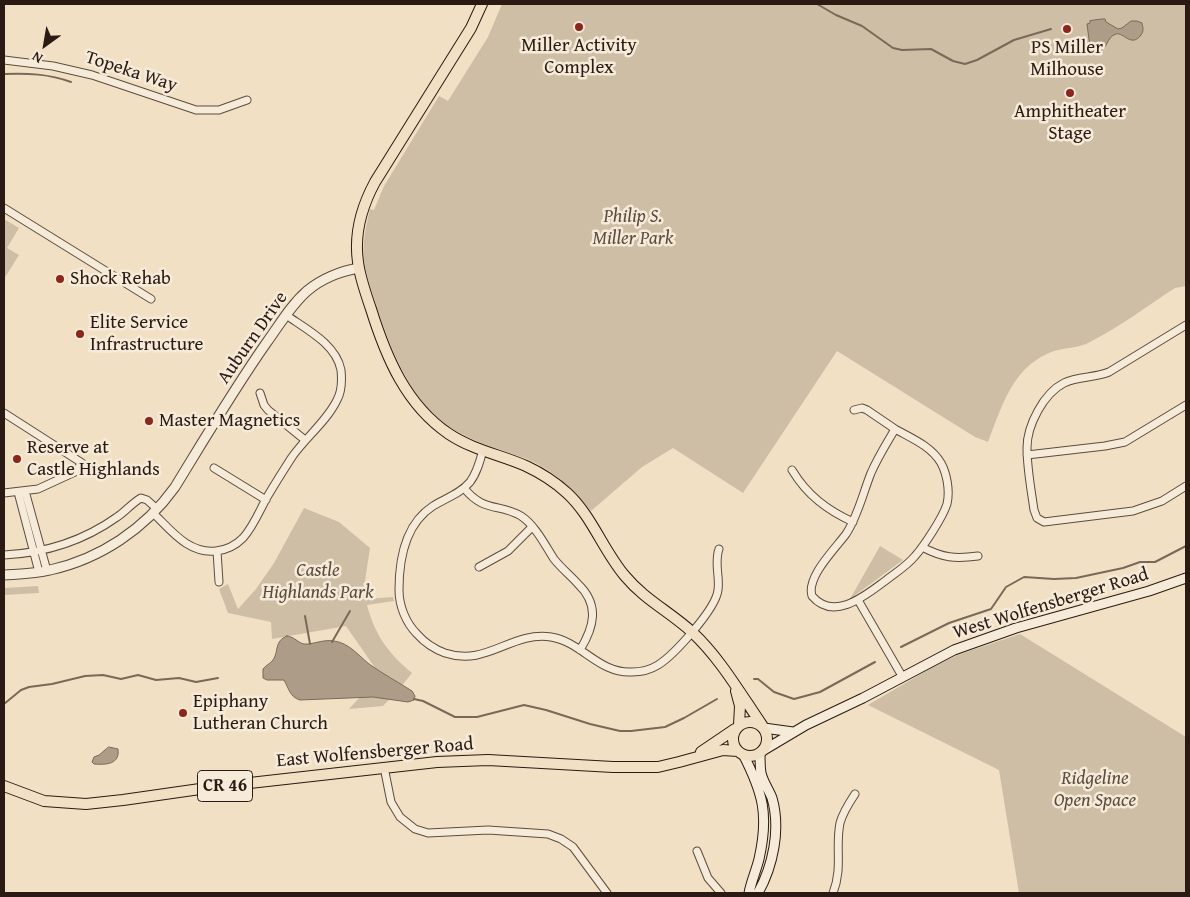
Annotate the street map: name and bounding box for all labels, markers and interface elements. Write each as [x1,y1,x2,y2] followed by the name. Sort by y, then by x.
[20,20,70,70] north arrow
[573,21,585,33] marker: Miller Activity Complex
[1061,23,1073,35] marker: PS Miller Milhouse
[521,35,637,79] place label: Miller Activity Complex
[1030,37,1104,81] place label: PS Miller Milhouse
[82,46,180,98] street label: Topeka Way
[28,47,46,69] text: N
[1064,87,1076,99] marker: Amphitheater Stage
[1014,101,1126,145] place label: Amphitheater Stage
[593,206,673,250] park label: Philip S. Miller Park
[70,268,171,290] place label: Shock Rehab
[54,273,66,285] marker: Shock Rehab
[213,288,293,388] street label: Auburn Drive
[90,312,203,356] place label: Elite Service Infrastructure
[74,328,86,340] marker: Elite Service Infrastructure
[159,410,300,432] place label: Master Magnetics
[143,415,155,427] marker: Master Magnetics
[27,437,160,481] place label: Reserve at Castle Highlands
[11,453,23,465] marker: Reserve at Castle Highlands
[262,560,374,604] park label: Castle Highlands Park
[951,563,1151,645] street label: West Wolfensberger Road
[193,691,328,735] place label: Epiphany Lutheran Church
[177,707,189,719] marker: Epiphany Lutheran Church
[276,733,474,773] street label: East Wolfensberger Road
[1054,768,1136,812] park label: Ridgeline Open Space
[198,770,252,801] road number: CR 46

